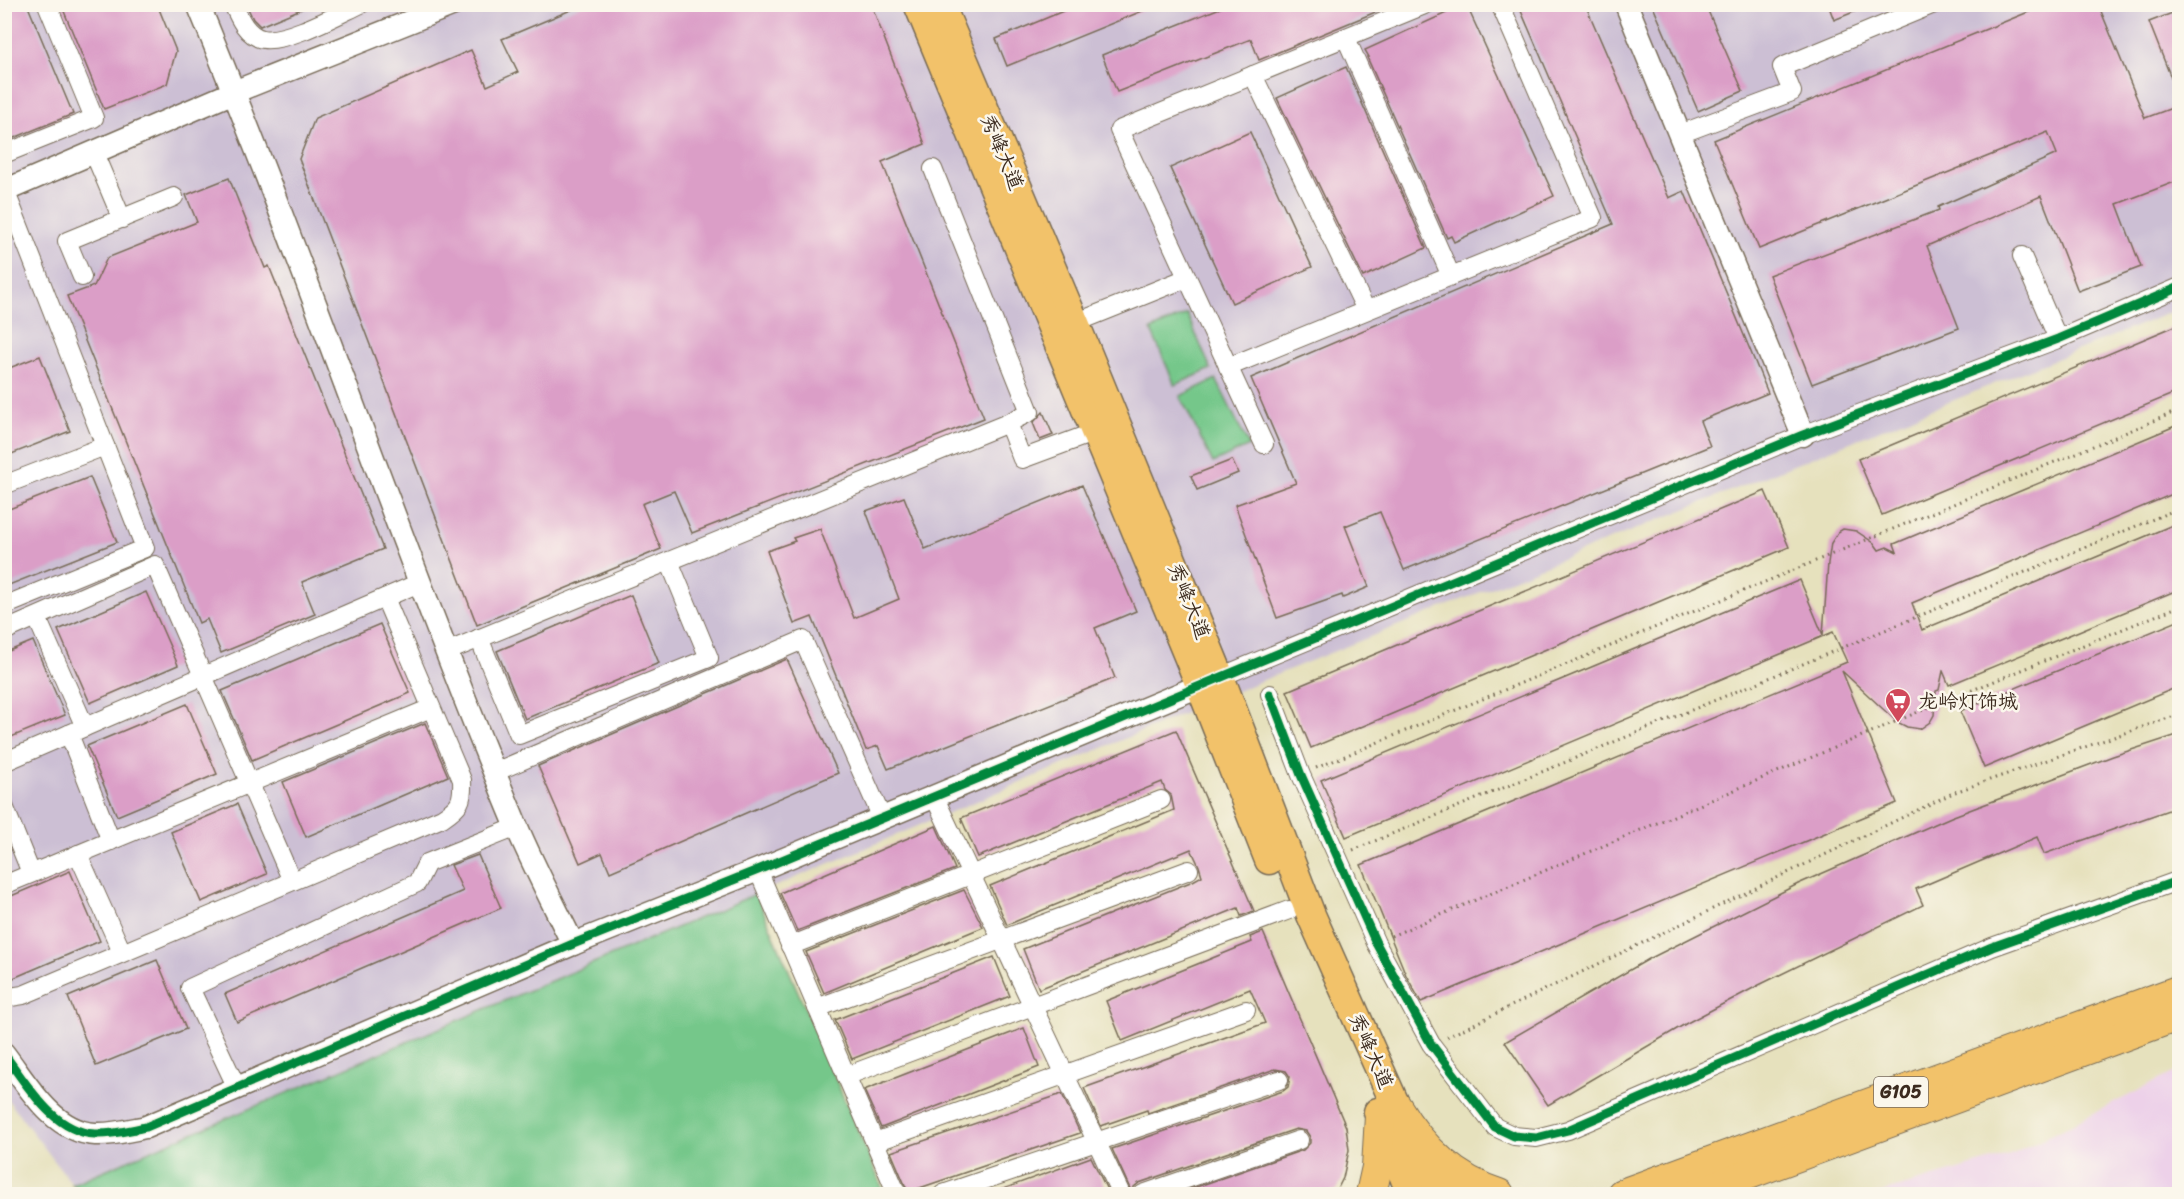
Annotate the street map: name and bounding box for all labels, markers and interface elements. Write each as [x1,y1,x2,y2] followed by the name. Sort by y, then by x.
[970,108,1034,196] street label: 秀峰大道
[1158,557,1220,645] street label: 秀峰大道
[1918,684,2018,719] place label: 龙岭灯饰城
[1883,686,1913,724] supermarket icon: 龙岭灯饰城
[1339,1007,1403,1095] street label: 秀峰大道
[1874,1077,1928,1107] road number: G105

